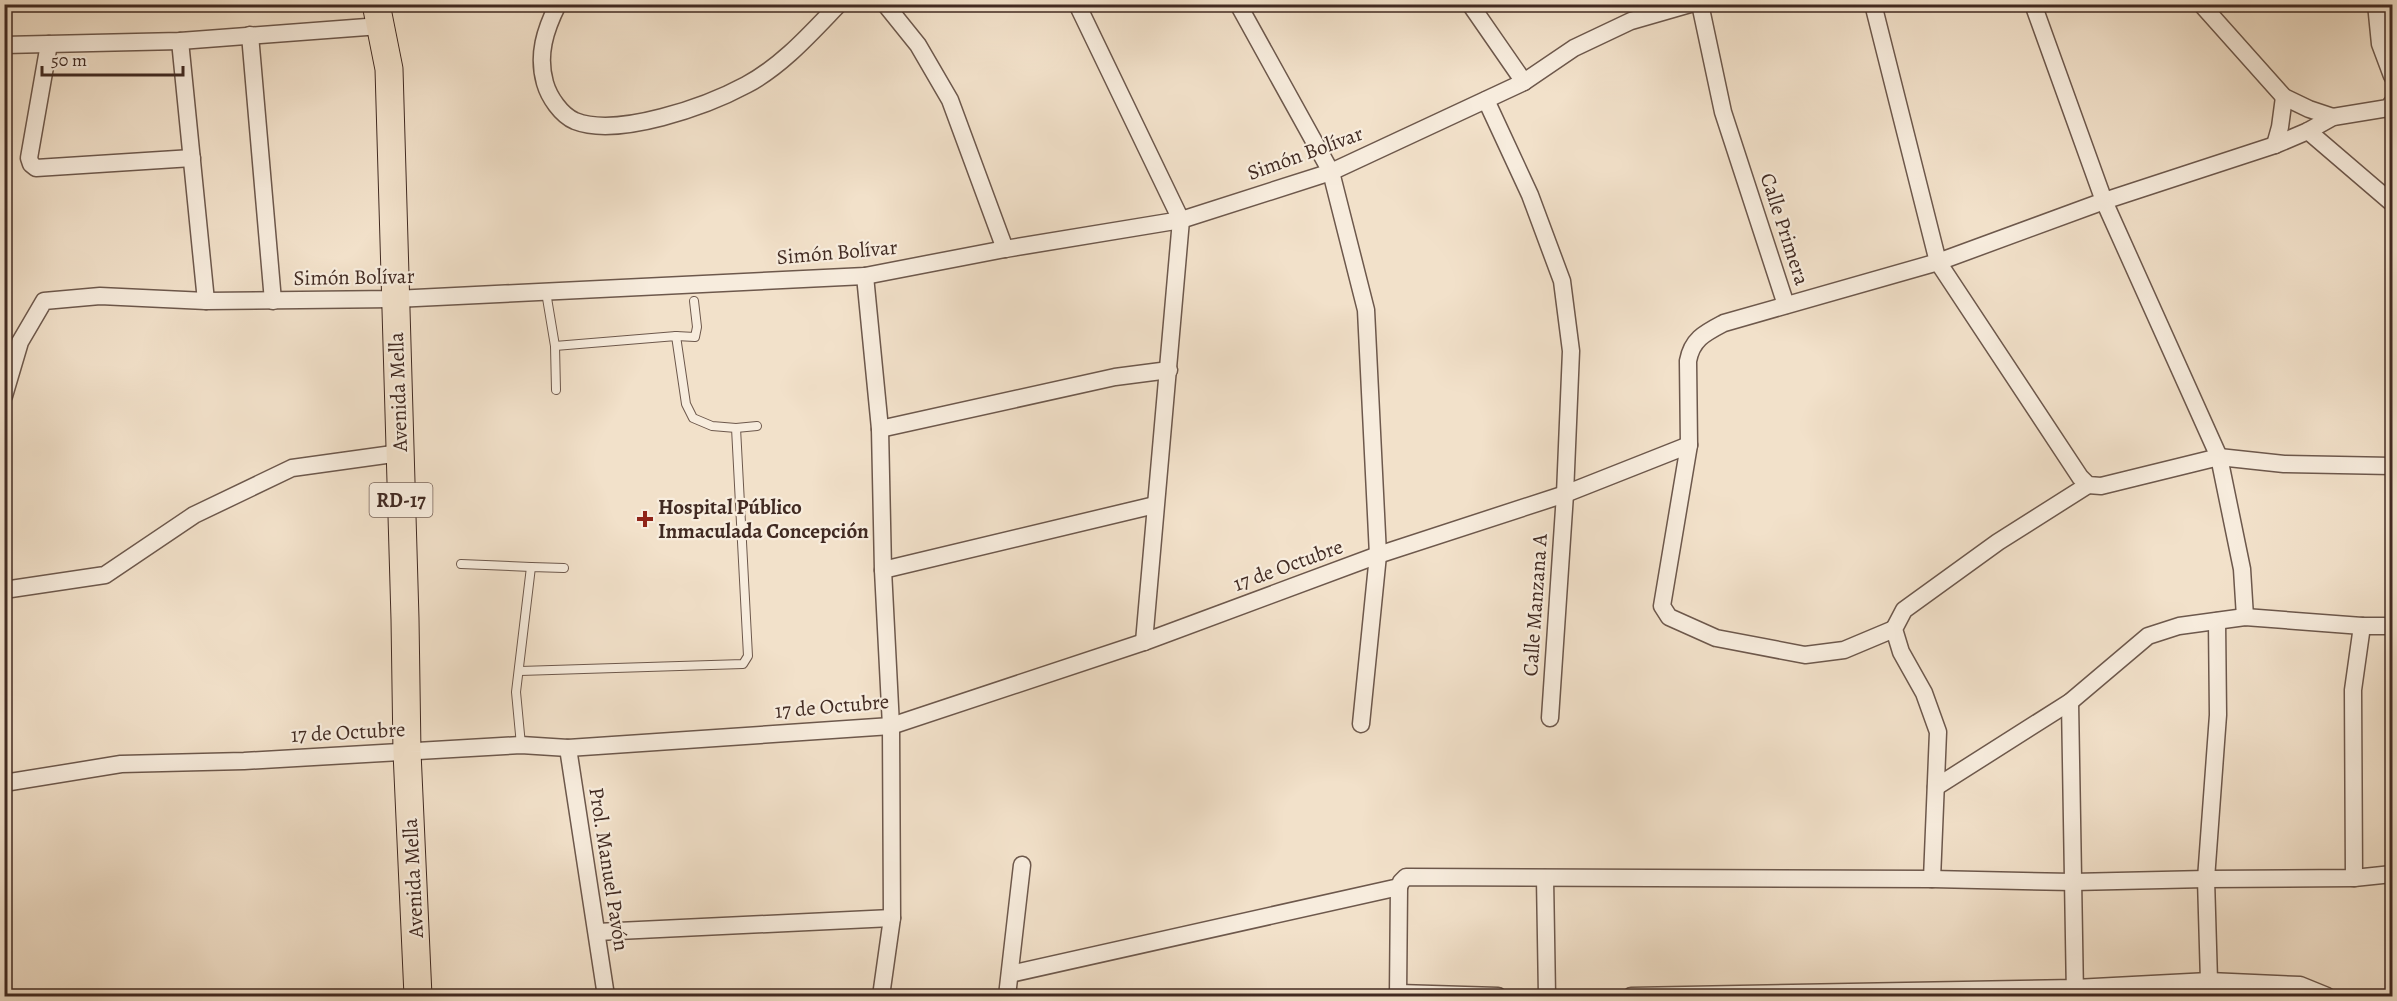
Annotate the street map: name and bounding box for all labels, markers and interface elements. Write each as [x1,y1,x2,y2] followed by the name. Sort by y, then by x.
[42,39,183,77] scale bar
[51,48,87,72] text: 50 m
[1243,119,1367,187] street label: Simón Bolívar
[1754,169,1816,289] street label: Calle Primera
[775,233,899,271] street label: Simón Bolívar
[293,262,415,292] street label: Simón Bolívar
[382,331,414,453] street label: Avenida Mella
[370,483,432,517] road number: RD-17
[658,493,869,545] place label: Hospital Público Inmaculada Concepción
[636,510,654,528] marker: Hospital Público Inmaculada Concepción
[1229,532,1347,598] street label: 17 de Octubre
[1516,532,1554,677] street label: Calle Manzana A
[774,687,890,725] street label: 17 de Octubre
[290,715,406,749] street label: 17 de Octubre
[582,785,636,953] street label: Prol. Manuel Pavón
[396,817,430,940] street label: Avenida Mella

